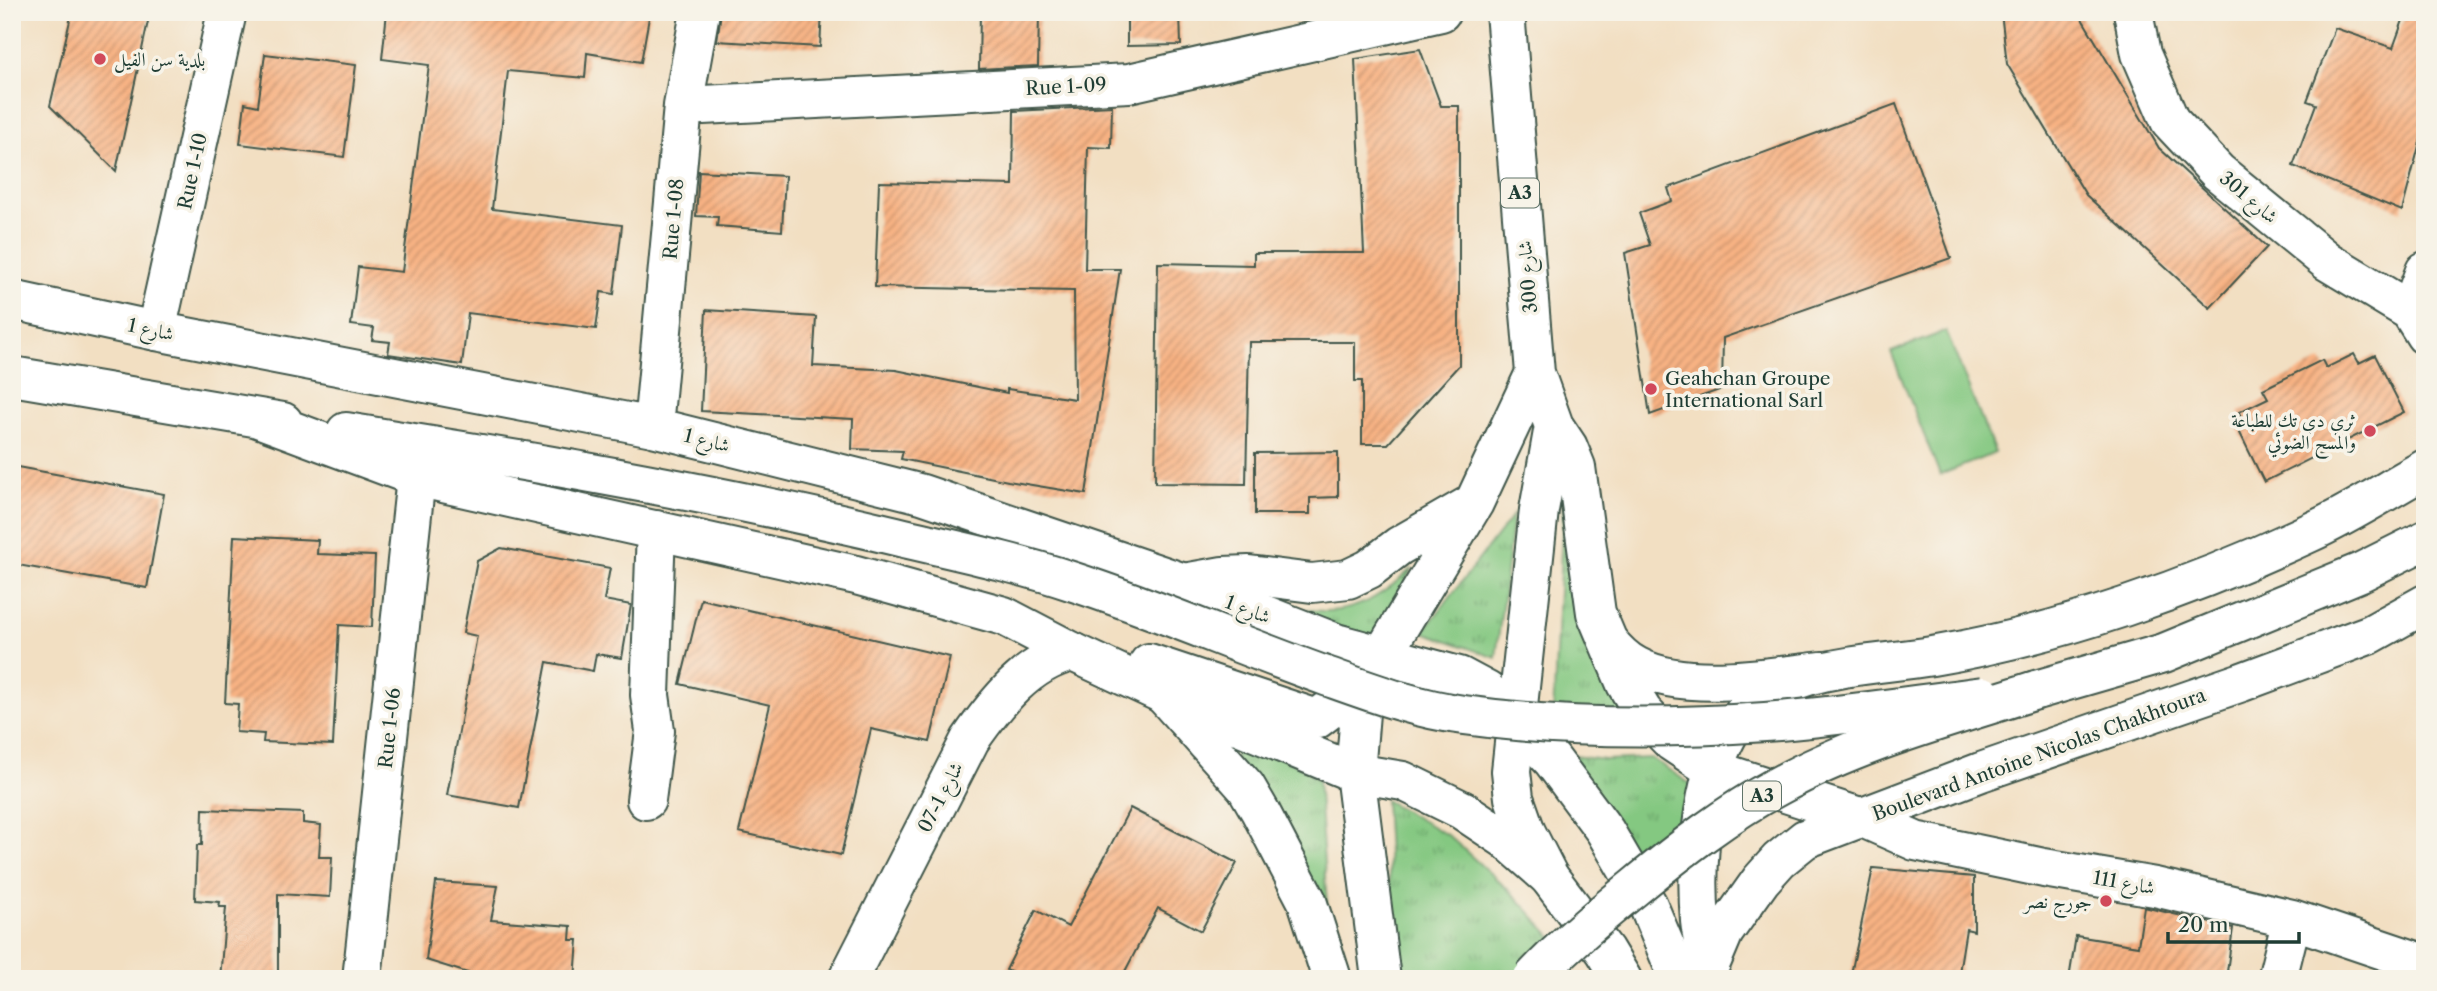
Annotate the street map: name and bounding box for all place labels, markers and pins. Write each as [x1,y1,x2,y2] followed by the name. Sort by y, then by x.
[114,48,205,73] place label: بلدية سن الفيل
[92,51,108,67] marker: بلدية سن الفيل
[1665,367,1830,412] place label: Geahchan Groupe International Sarl
[1643,381,1659,397] marker: Geahchan Groupe International Sarl
[2231,409,2356,460] place label: ثري دي تك للطباعة والمسح الضوئي
[2362,423,2378,439] marker: ثري دي تك للطباعة والمسح الضوئي
[2022,890,2092,919] place label: جورج نصر
[2098,893,2114,909] marker: جورج نصر

